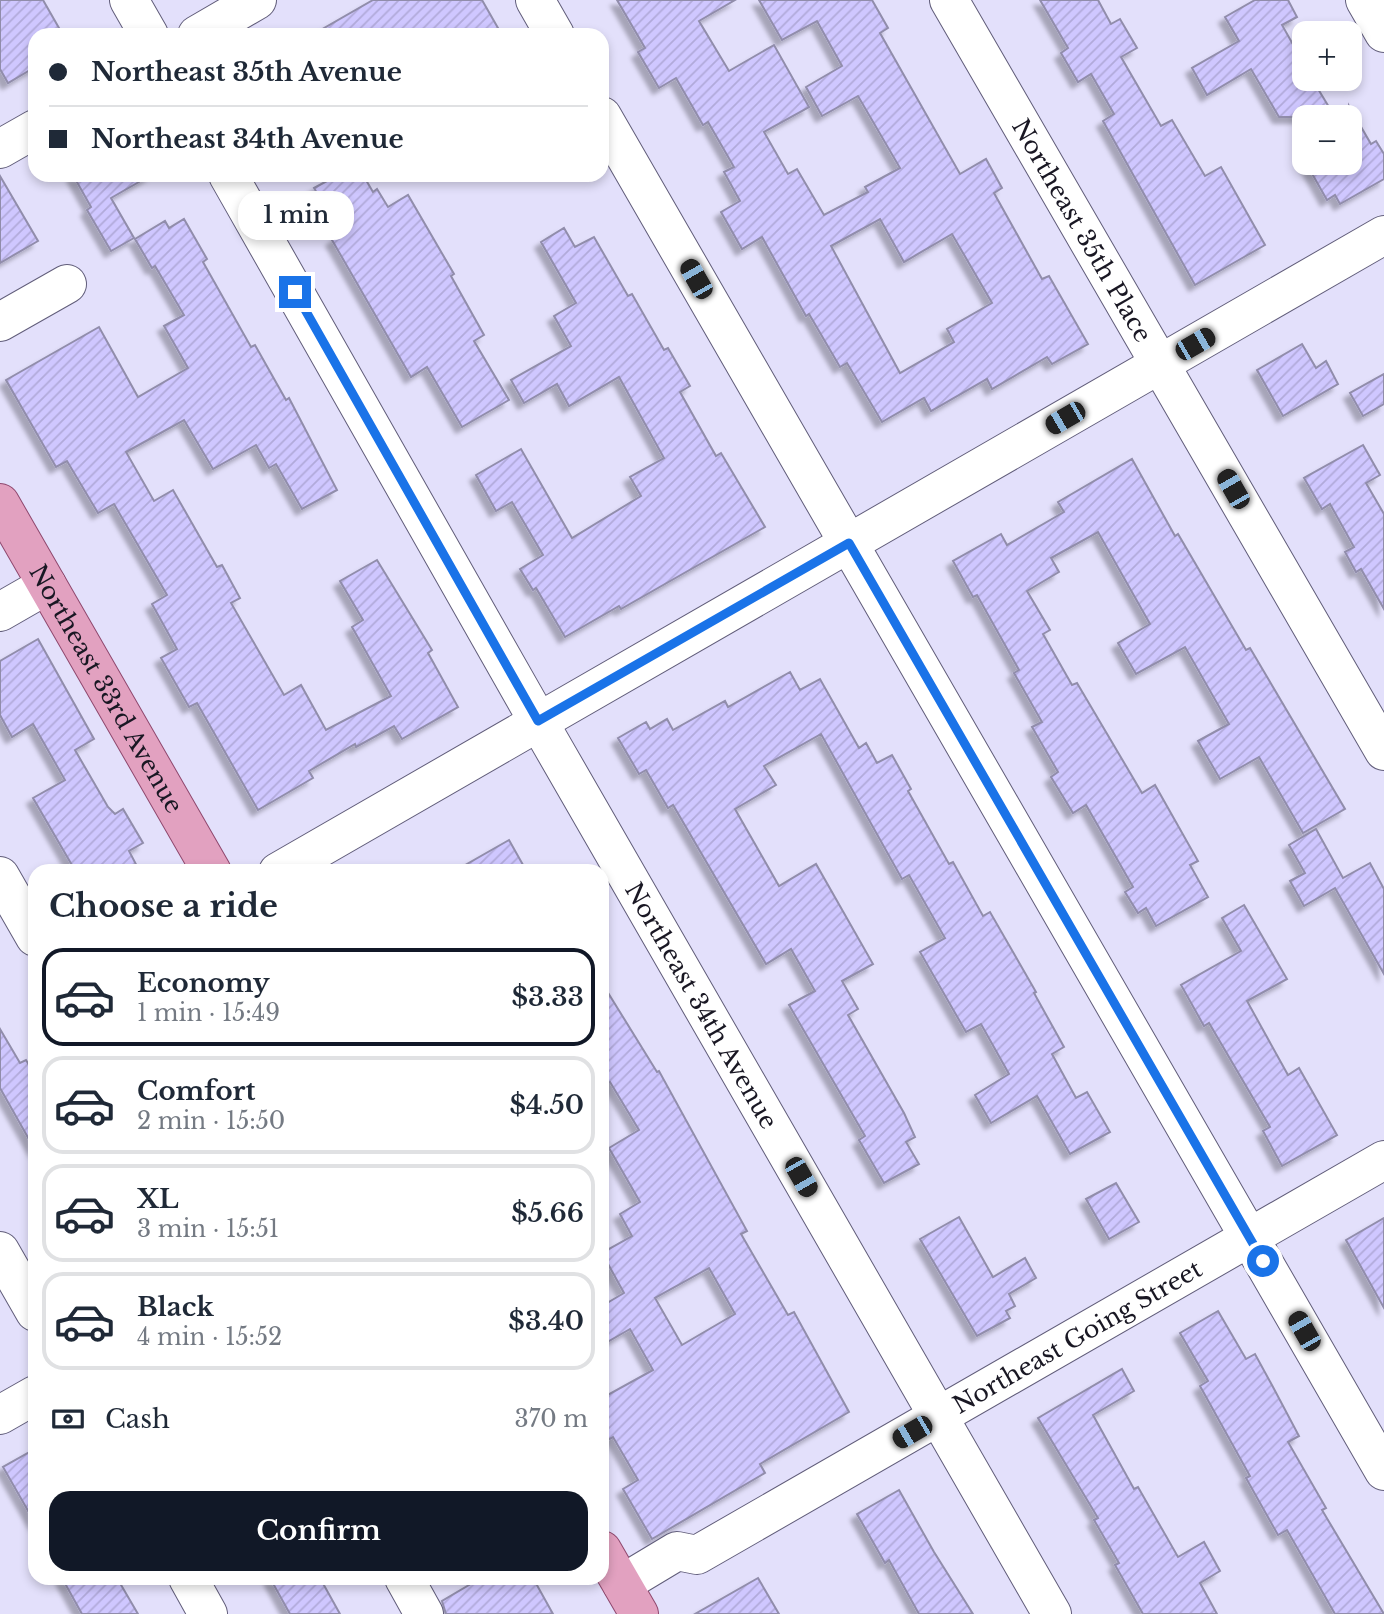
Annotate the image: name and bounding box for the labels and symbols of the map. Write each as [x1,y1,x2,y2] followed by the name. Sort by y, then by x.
[1006,114,1158,347] street label: Northeast 35th Place
[237,190,353,240] callout: 1 min
[677,256,716,302] car
[279,276,311,308] route end
[1172,324,1219,364] car
[1042,398,1089,438] car
[1214,466,1253,512] car
[24,559,189,818] street label: Northeast 33rd Avenue
[619,877,784,1134] street label: Northeast 34th Avenue
[782,1154,821,1200] car
[1247,1245,1279,1277] route start
[948,1254,1207,1419] street label: Northeast Going Street
[1285,1308,1324,1354] car
[889,1412,936,1452] car

